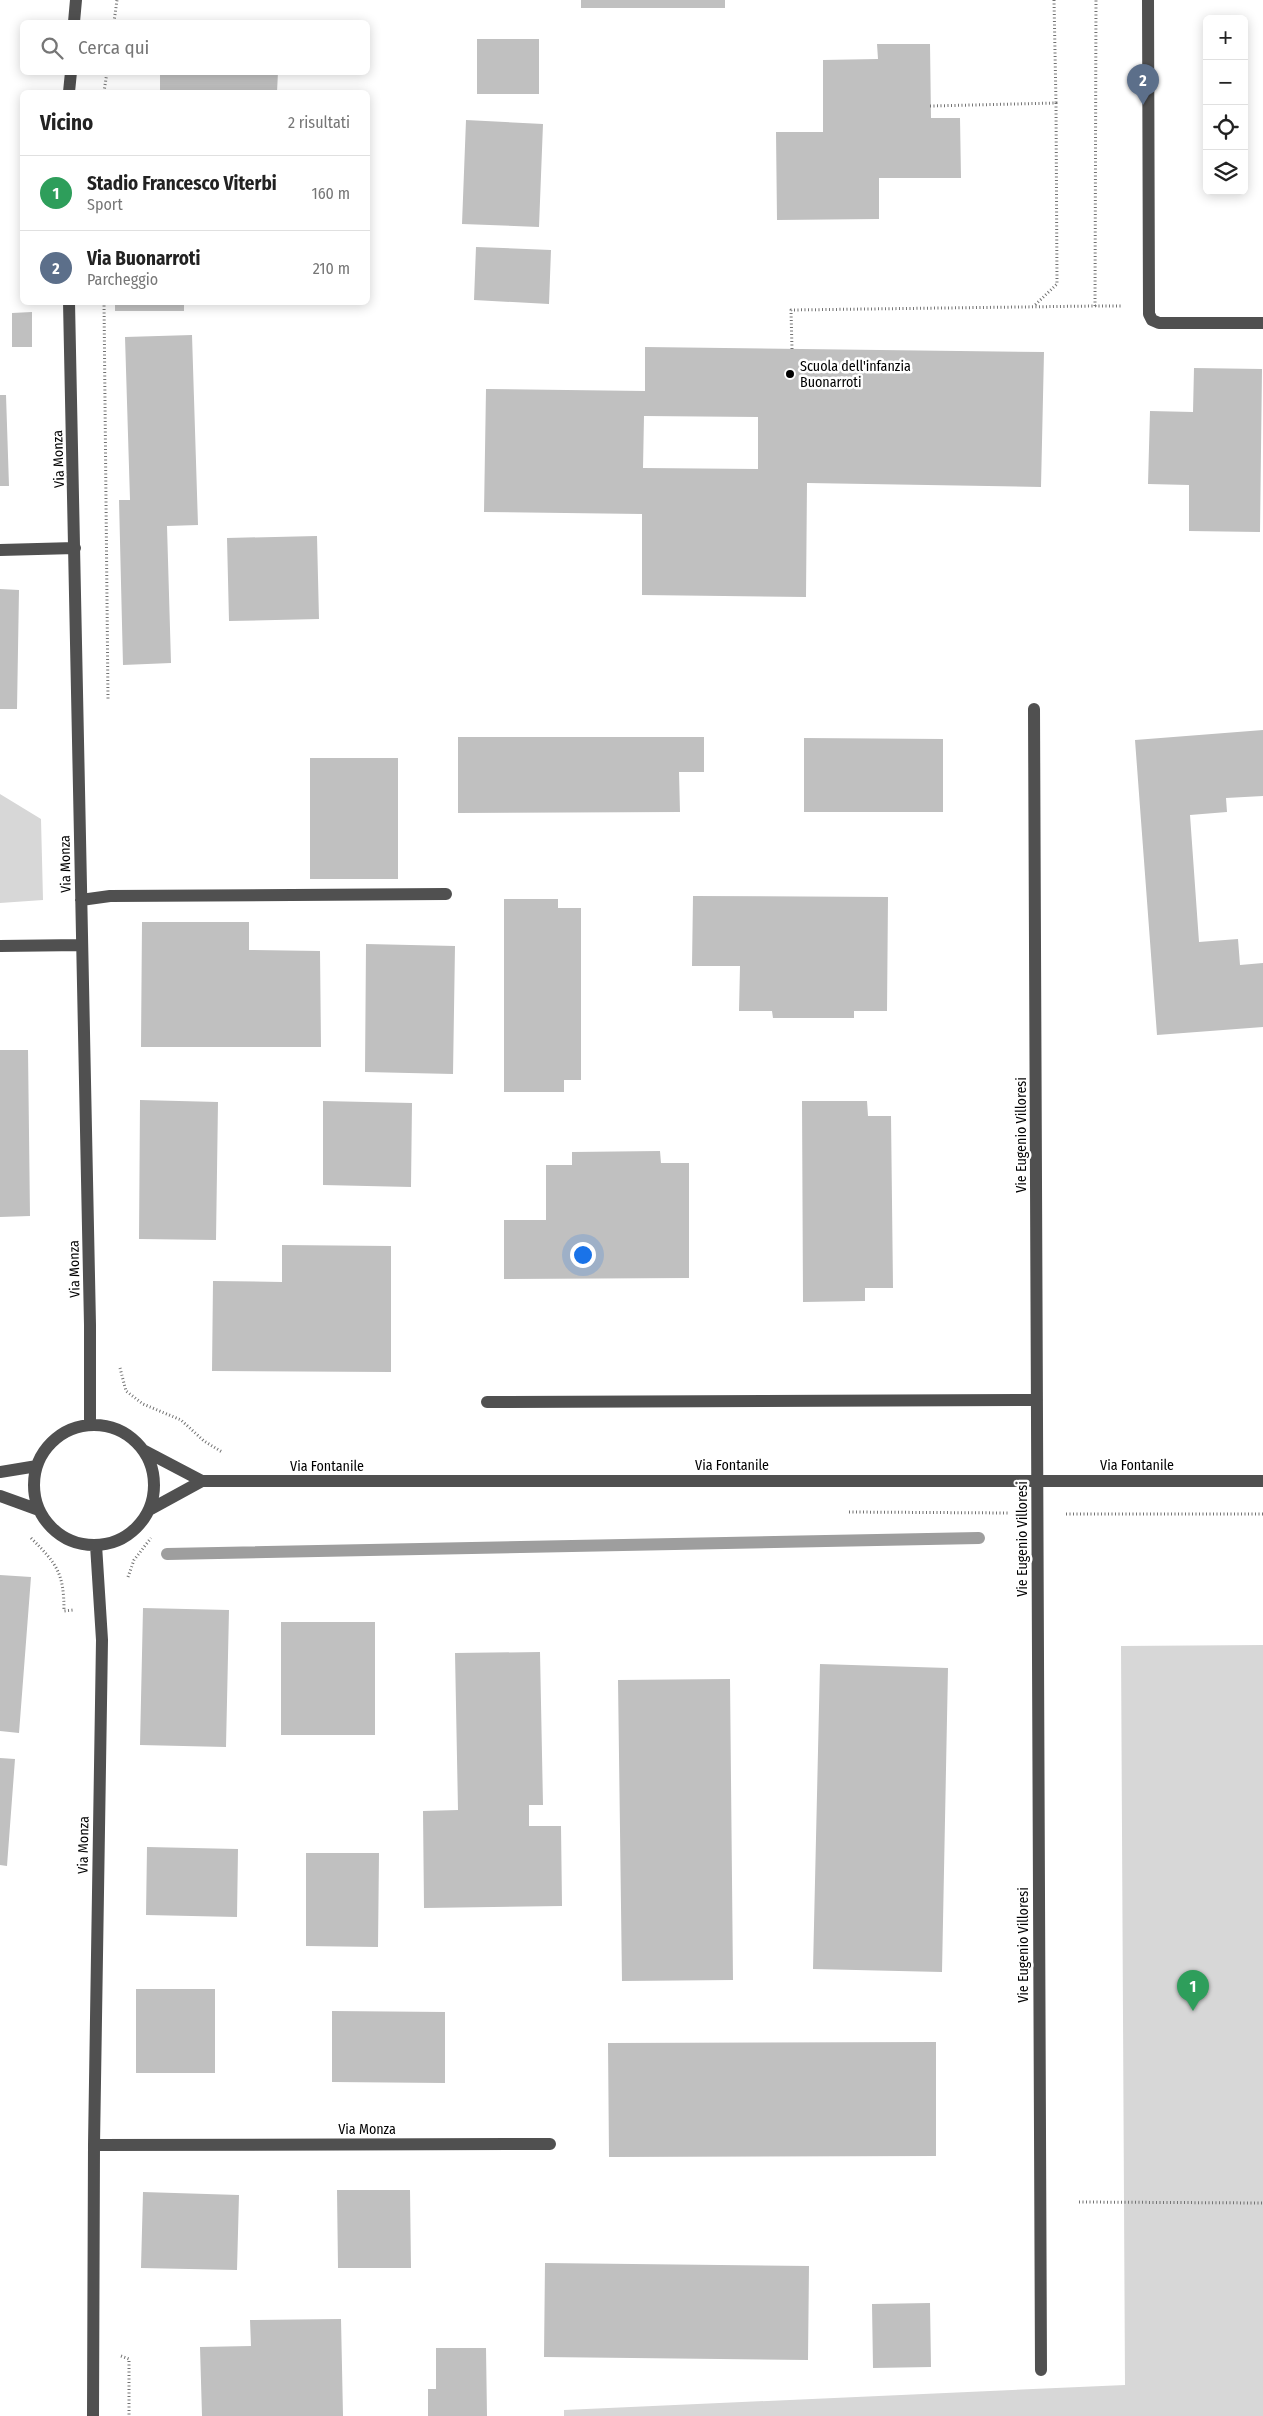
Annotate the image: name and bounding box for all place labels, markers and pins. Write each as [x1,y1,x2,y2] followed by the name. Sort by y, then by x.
[1127,64,1159,105] pin: 2
[800,358,911,391] place label: Scuola dell'infanzia Buonarroti
[784,368,796,380] marker: Scuola dell'infanzia Buonarroti
[1177,1970,1209,2011] pin: 1

